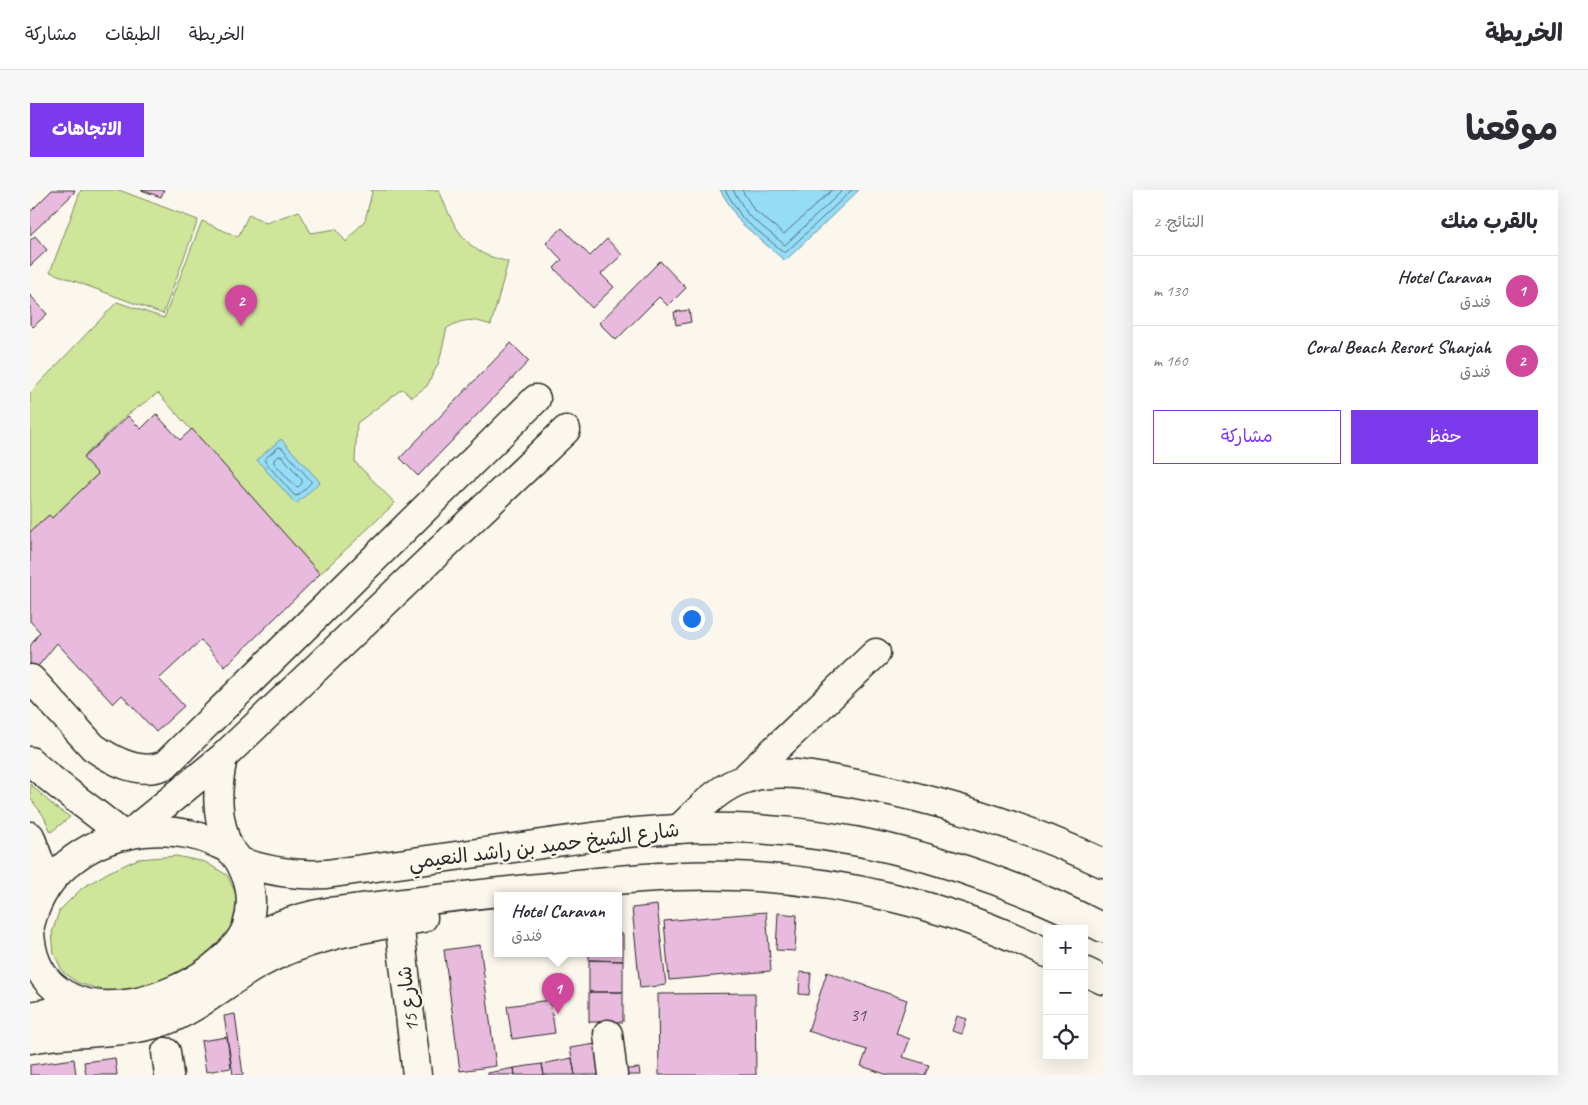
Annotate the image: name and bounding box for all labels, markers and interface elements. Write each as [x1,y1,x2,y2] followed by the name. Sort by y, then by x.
[1485,18,1563,48] text: الخريطة
[25,23,77,45] text: مشاركة
[105,23,161,45] text: الطبقات
[189,23,245,45] text: الخريطة
[30,103,144,157] button: الاتجاهات
[1465,106,1558,151] text: موقعنا
[1441,208,1538,234] text: بالقرب منك
[1153,212,1204,232] text: النتائج: 2
[1398,265,1491,289] text: Hotel Caravan
[1153,281,1187,301] text: 130 m
[1518,281,1526,301] text: 1
[225,285,257,326] pin: 2
[1460,292,1491,312] text: فندق
[1306,335,1491,359] text: Coral Beach Resort Sharjah
[1153,351,1187,371] text: 160 m
[1518,351,1526,371] text: 2
[1460,362,1491,382] text: فندق
[1153,410,1341,464] button: مشاركة
[1351,410,1538,464] button: حفظ
[679,606,705,632] your location
[407,817,681,880] street label: شارع الشيخ حميد بن راشد النعيمي
[494,892,622,957] popup
[511,899,605,923] text: Hotel Caravan
[1043,925,1088,1060] map controls
[1043,925,1088,970] button: +
[511,926,542,946] text: فندق
[392,965,425,1033] street label: شارع 15
[1043,970,1088,1015] button: −
[542,973,574,1014] pin: 1
[850,1004,867,1026] house number: 31
[1043,1015,1088,1060] button: locate

